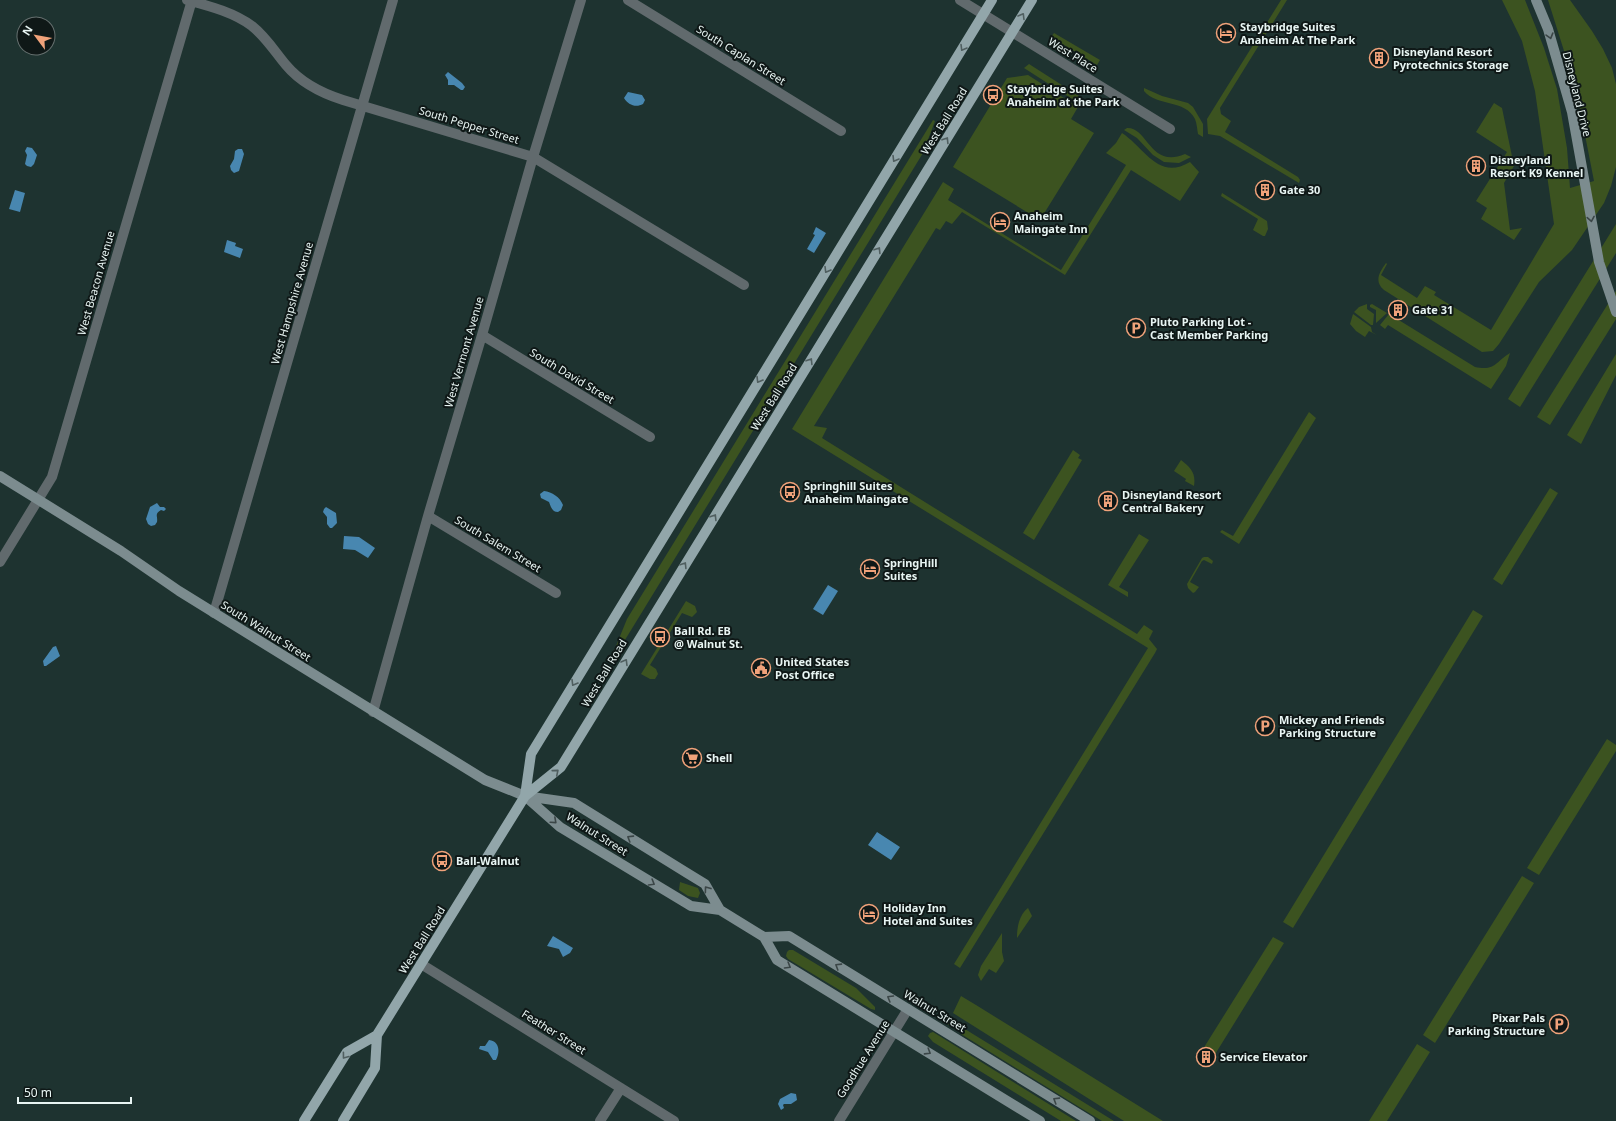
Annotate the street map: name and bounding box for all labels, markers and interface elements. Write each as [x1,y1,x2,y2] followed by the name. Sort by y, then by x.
[1017,13,1024,20] one-way arrow
[16,16,56,56] north arrow
[1240,19,1355,47] place label: Staybridge Suites Anaheim At The Park
[694,21,789,88] street label: South Caplan Street
[1215,22,1237,44] hotel icon: Staybridge Suites Anaheim At The Park
[18,23,36,38] text: N
[1545,33,1554,40] one-way arrow
[1046,34,1101,76] street label: West Place
[960,44,967,51] one-way arrow
[1393,44,1509,72] place label: Disneyland Resort Pyrotechnics Storage
[1368,47,1390,69] building icon: Disneyland Resort Pyrotechnics Storage
[1560,50,1595,138] street label: Disneyland Drive
[1007,81,1120,109] place label: Staybridge Suites Anaheim at the Park
[917,84,970,157] street label: West Ball Road
[982,84,1004,106] bus stop icon: Staybridge Suites Anaheim at the Park
[417,102,521,147] street label: South Pepper Street
[941,137,949,144] one-way arrow
[1490,152,1583,180] place label: Disneyland Resort K9 Kennel
[892,155,899,162] one-way arrow
[1465,155,1487,177] building icon: Disneyland Resort K9 Kennel
[1254,179,1276,201] building icon: Gate 30
[1279,182,1320,197] place label: Gate 30
[1014,208,1088,236] place label: Anaheim Maingate Inn
[989,211,1011,233] hotel icon: Anaheim Maingate Inn
[1586,216,1594,222] one-way arrow
[73,229,118,337] street label: West Beacon Avenue
[267,240,316,366] street label: West Hampshire Avenue
[873,247,881,254] one-way arrow
[824,265,831,272] one-way arrow
[441,295,487,409] street label: West Vermont Avenue
[1387,299,1409,321] building icon: Gate 31
[1412,302,1453,317] place label: Gate 31
[1150,314,1268,342] place label: Pluto Parking Lot - Cast Member Parking
[1125,317,1147,339] parking icon: Pluto Parking Lot - Cast Member Parking
[527,344,617,407] street label: South David Street
[805,358,813,365] one-way arrow
[747,360,800,433] street label: West Ball Road
[756,376,764,383] one-way arrow
[804,478,909,506] place label: Springhill Suites Anaheim Maingate
[779,481,801,503] bus stop icon: Springhill Suites Anaheim Maingate
[1122,487,1222,515] place label: Disneyland Resort Central Bakery
[1097,490,1119,512] building icon: Disneyland Resort Central Bakery
[452,512,544,575] street label: South Salem Street
[709,514,717,521] one-way arrow
[884,555,938,583] place label: SpringHill Suites
[859,558,881,580] hotel icon: SpringHill Suites
[680,563,687,570] one-way arrow
[218,597,314,664] street label: South Walnut Street
[674,623,743,651] place label: Ball Rd. EB @ Walnut St.
[649,626,671,648] bus stop icon: Ball Rd. EB @ Walnut St.
[577,636,630,709] street label: West Ball Road
[775,654,850,682] place label: United States Post Office
[750,657,772,679] public building icon: United States Post Office
[620,659,628,666] one-way arrow
[571,679,578,686] one-way arrow
[1279,712,1385,740] place label: Mickey and Friends Parking Structure
[1254,715,1276,737] parking icon: Mickey and Friends Parking Structure
[681,747,703,769] supermarket icon: Shell
[706,750,732,765] place label: Shell
[551,769,558,776] one-way arrow
[564,809,631,859] street label: Walnut Street
[549,816,557,824] one-way arrow
[627,835,634,843] one-way arrow
[431,850,453,872] bus stop icon: Ball-Walnut
[456,853,520,868] place label: Ball-Walnut
[648,878,655,885] one-way arrow
[705,886,712,893] one-way arrow
[883,900,973,928] place label: Holiday Inn Hotel and Suites
[395,903,448,976] street label: West Ball Road
[858,903,880,925] hotel icon: Holiday Inn Hotel and Suites
[784,962,791,969] one-way arrow
[835,963,842,971] one-way arrow
[901,986,969,1035] street label: Walnut Street
[887,995,894,1002] one-way arrow
[519,1006,589,1057] street label: Feather Street
[1448,1010,1545,1038] place label: Pixar Pals Parking Structure
[1548,1013,1570,1035] parking icon: Pixar Pals Parking Structure
[833,1017,893,1101] street label: Goodhue Avenue
[1195,1046,1217,1068] building icon: Service Elevator
[924,1047,931,1055] one-way arrow
[1220,1049,1308,1064] place label: Service Elevator
[343,1051,350,1058] one-way arrow
[18,1079,131,1105] scale bar
[24,1084,52,1101] text: 50 m
[1054,1098,1061,1105] one-way arrow

